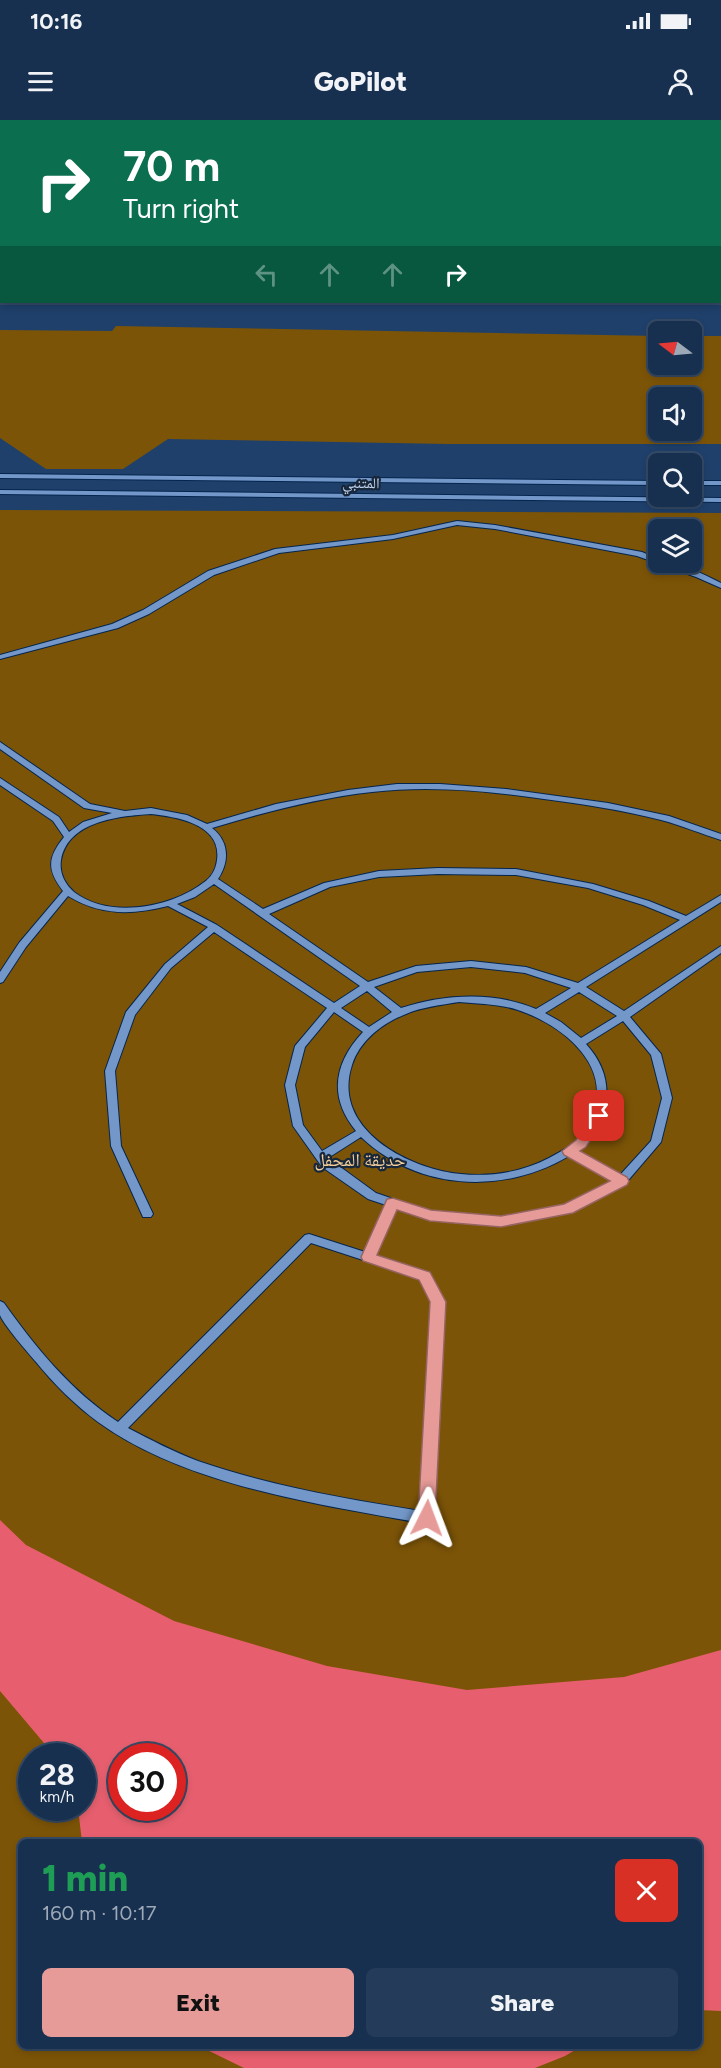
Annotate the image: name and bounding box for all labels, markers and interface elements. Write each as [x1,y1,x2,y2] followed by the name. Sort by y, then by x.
[30,8,82,35] text: 10:16
[24,65,57,98] icon: menu
[314,65,407,98] text: GoPilot
[664,65,697,98] icon: person
[123,141,220,192] text: 70 m
[24,144,102,222] icon: right
[123,192,239,225] text: Turn right
[250,258,283,291] icon: left
[313,258,346,291] icon: ahead
[376,258,409,291] icon: ahead
[439,258,472,291] icon: right
[648,321,702,375] north arrow
[648,321,702,573] map controls
[648,387,702,441] button: sound
[648,453,702,507] button: search
[342,474,380,495] street label: المتنبي
[648,519,702,573] button: layers
[573,1090,624,1141] pin
[582,1099,615,1132] icon: arrive
[315,1149,405,1171] park label: حديقة المحفل
[395,1486,459,1550] position arrow
[108,1743,186,1821] speed limit sign: 30
[39,1756,75,1793] text: 28
[40,1788,74,1806] text: km/h
[42,1857,128,1900] text: 1 min
[615,1859,678,1922] button: close
[42,1901,156,1925] text: 160 m · 10:17
[42,1968,354,2037] button: Exit
[366,1968,678,2037] button: Share

